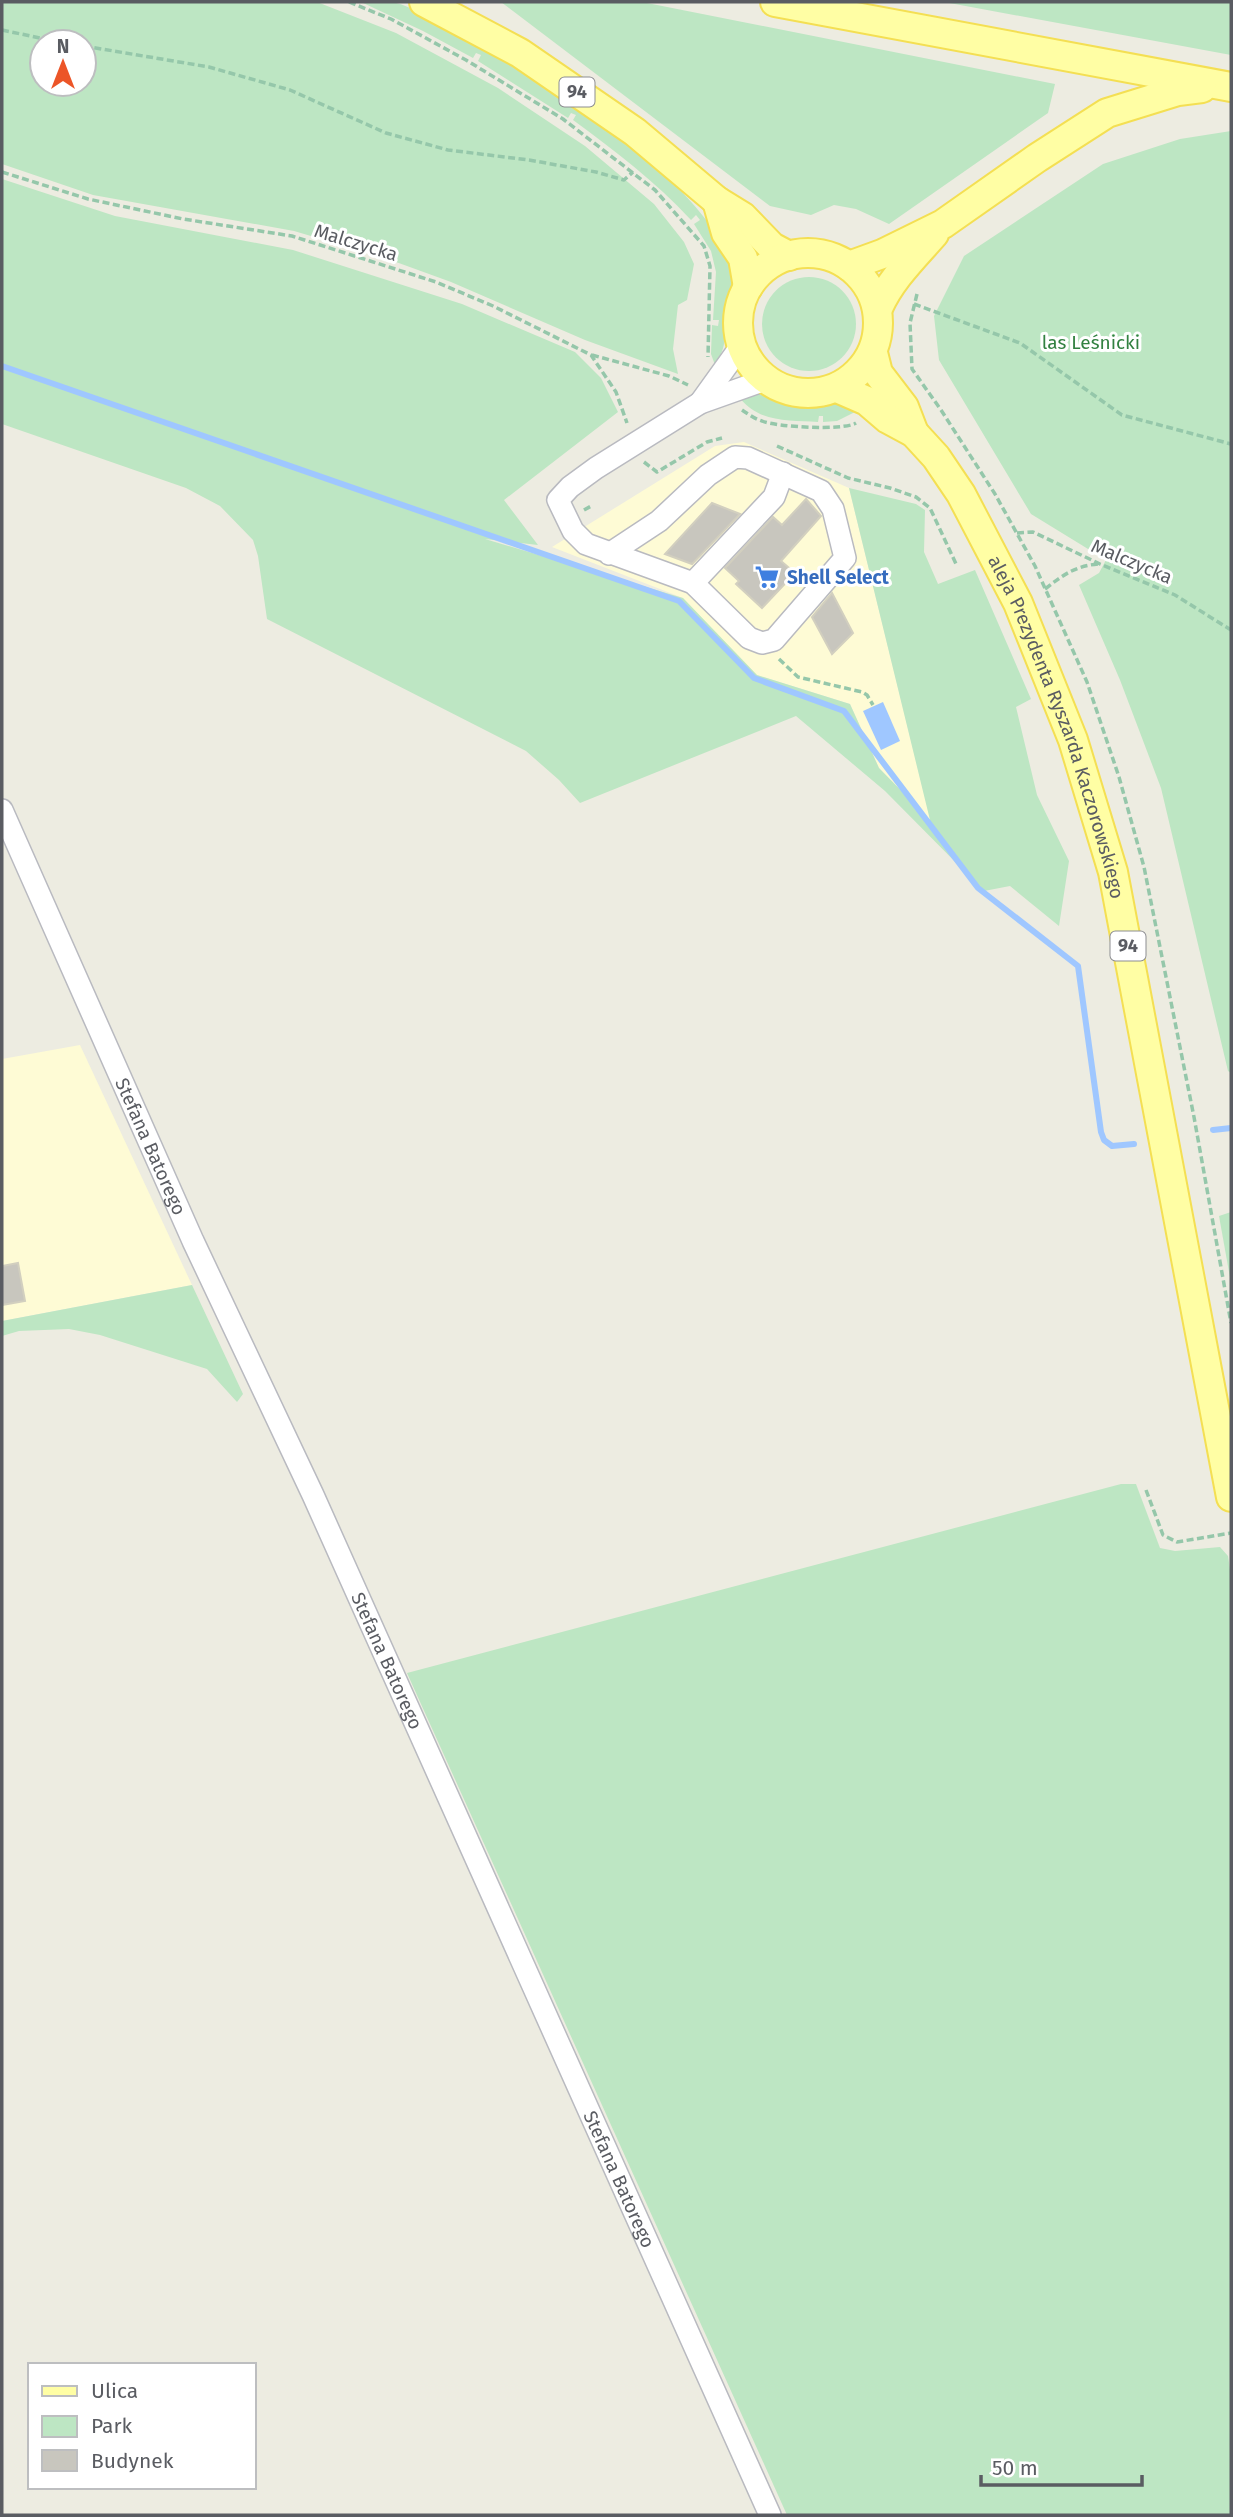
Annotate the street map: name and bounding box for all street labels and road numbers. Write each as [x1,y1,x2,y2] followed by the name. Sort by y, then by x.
[560,78,594,106] road number: 94
[311,219,400,266] street label: Malczycka
[1088,534,1176,589] street label: Malczycka
[983,551,1129,900] street label: aleja Prezydenta Ryszarda Kaczorowskiego
[1110,931,1146,960] road number: 94
[110,1075,191,1219] street label: Stefana Batorego
[346,1589,427,1733] street label: Stefana Batorego
[578,2107,660,2251] street label: Stefana Batorego

